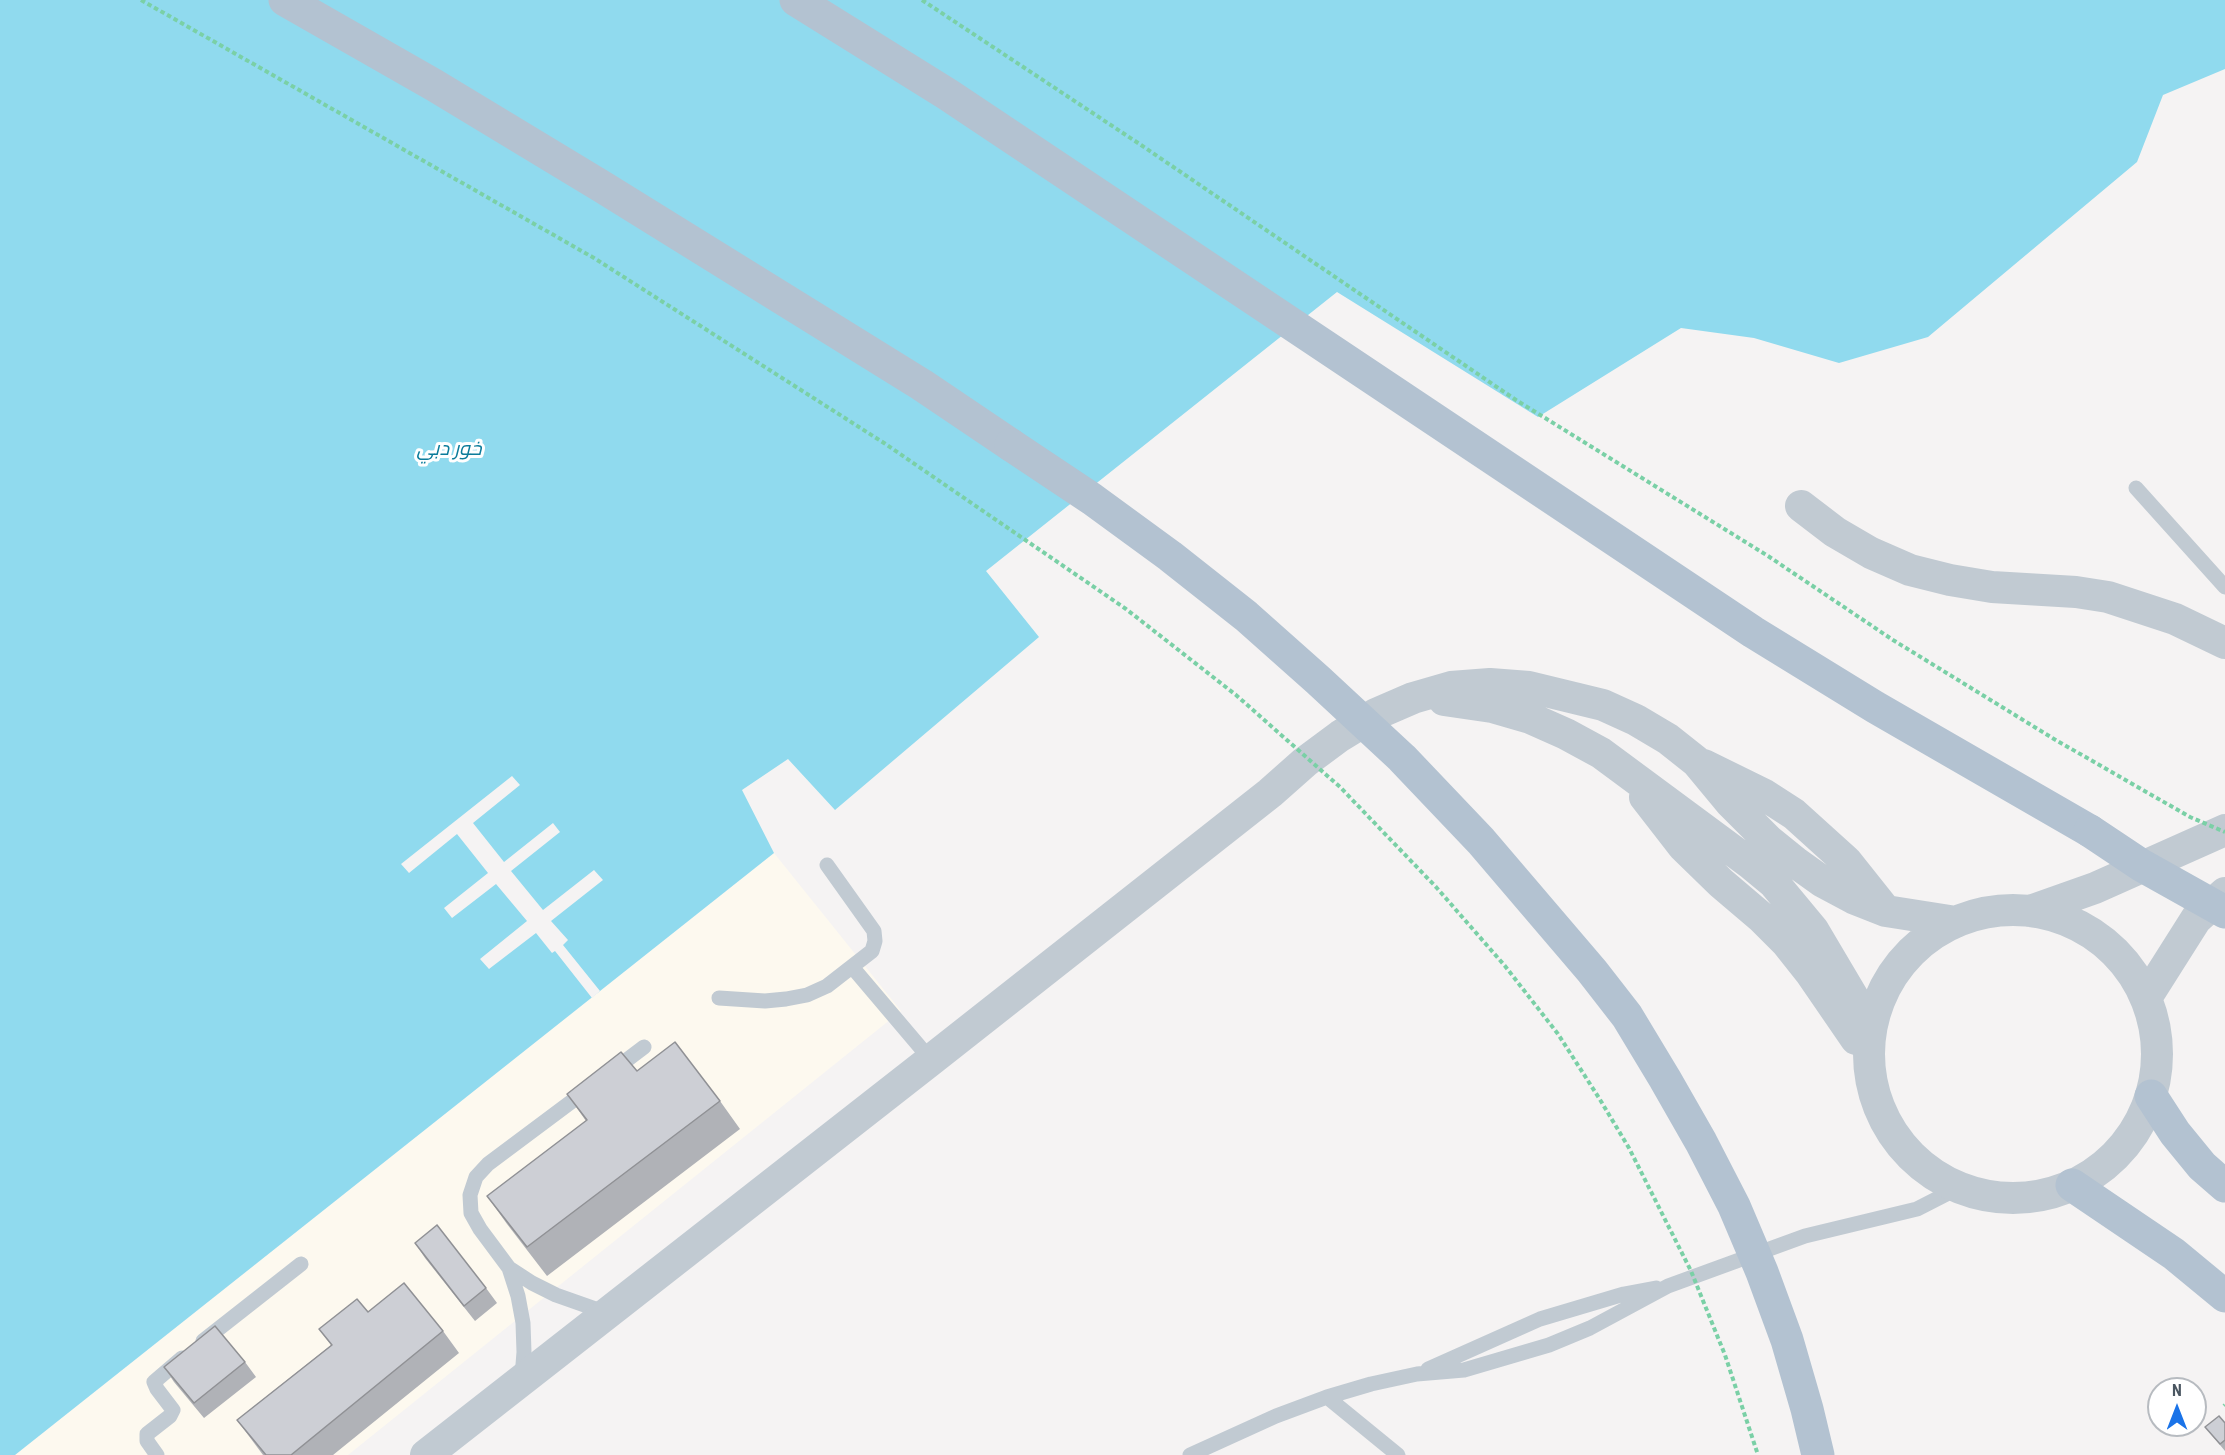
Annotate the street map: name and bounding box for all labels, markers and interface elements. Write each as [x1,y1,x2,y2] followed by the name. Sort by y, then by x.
[416,438,482,462] water label: خور دبي
[2147,1377,2207,1437] north arrow
[2172,1381,2182,1400] text: N

